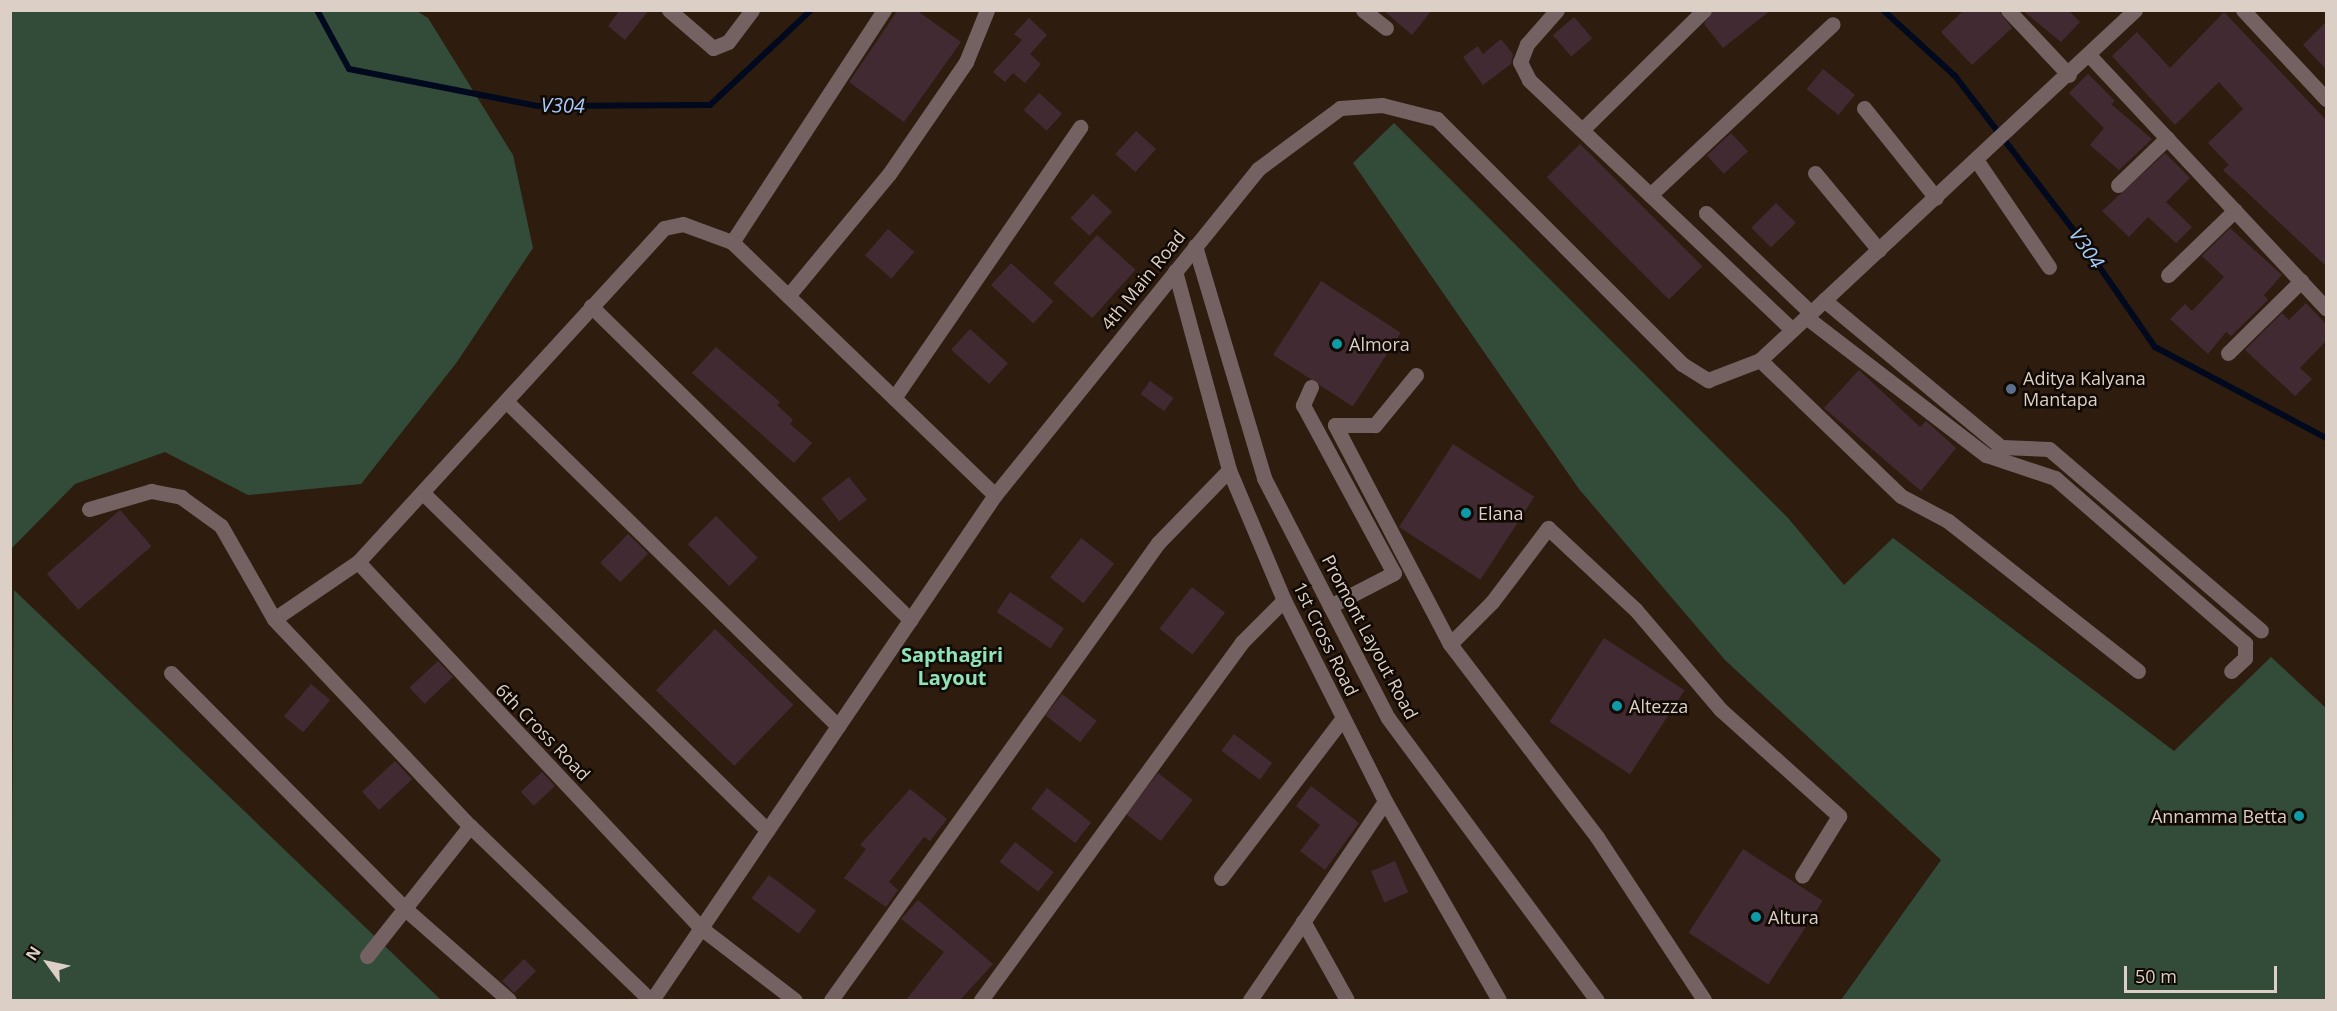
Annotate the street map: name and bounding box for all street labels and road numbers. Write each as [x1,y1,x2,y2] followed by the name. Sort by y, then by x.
[1096,226,1190,334] street label: 4th Main Road
[1318,551,1422,723] street label: Promont Layout Road
[1289,578,1363,700] street label: 1st Cross Road
[491,679,595,785] street label: 6th Cross Road

